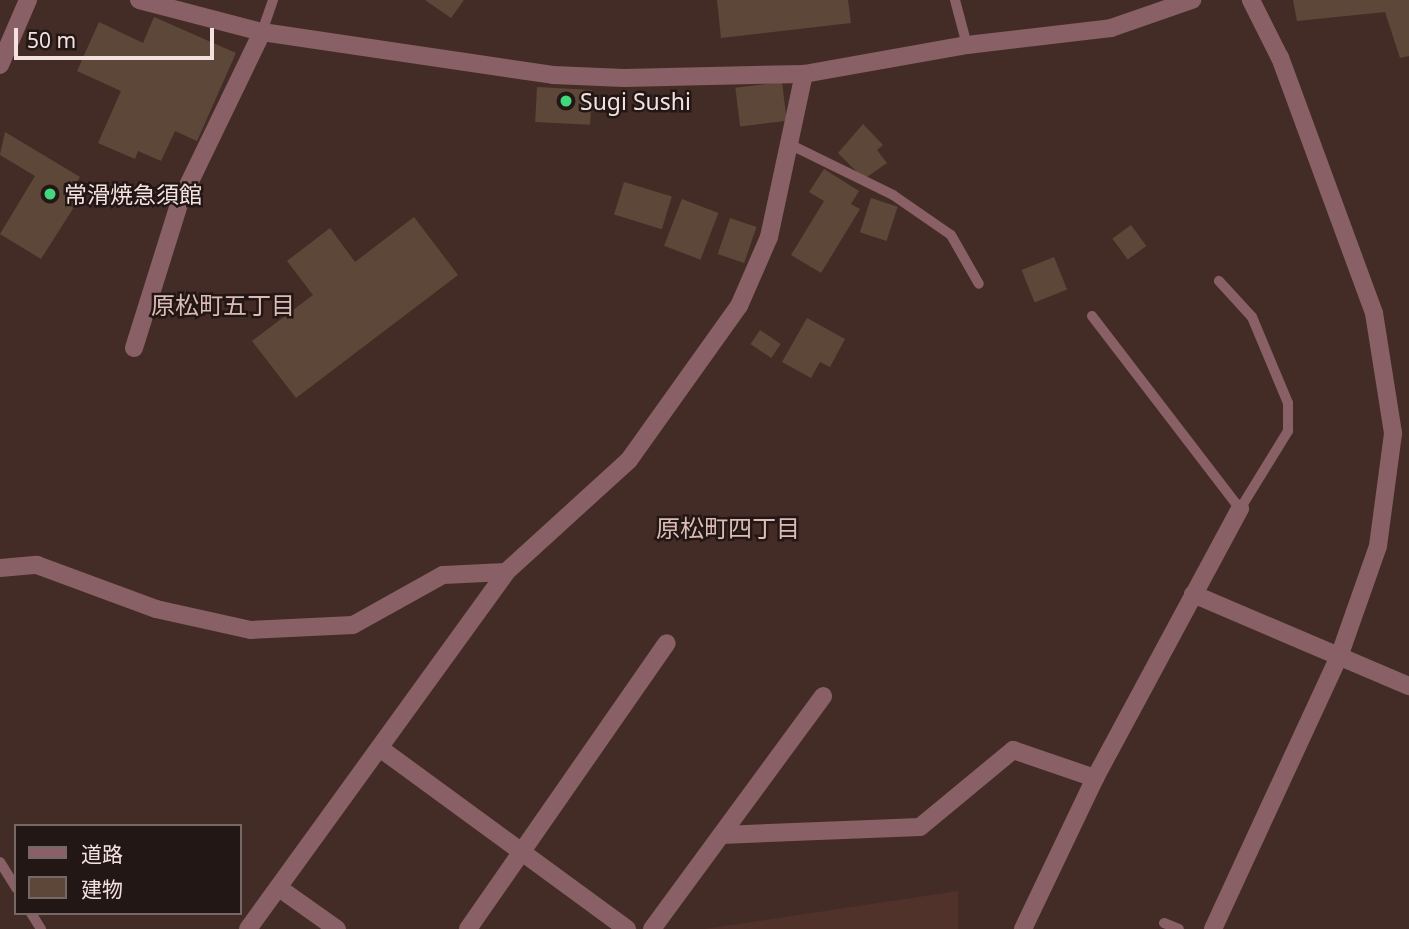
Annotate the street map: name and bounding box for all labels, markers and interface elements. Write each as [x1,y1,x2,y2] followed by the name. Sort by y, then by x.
[18,14,217,58] scale bar
[27,26,76,54] text: 50 m
[580,87,691,115] place label: Sugi Sushi
[558,93,574,109] marker: Sugi Sushi
[64,180,202,208] place label: 常滑焼急須館
[42,186,58,202] marker: 常滑焼急須館
[151,291,295,319] district label: 原松町五丁目
[656,514,800,542] district label: 原松町四丁目
[14,824,242,915] legend
[81,840,123,868] text: 道路
[81,875,123,903] text: 建物

